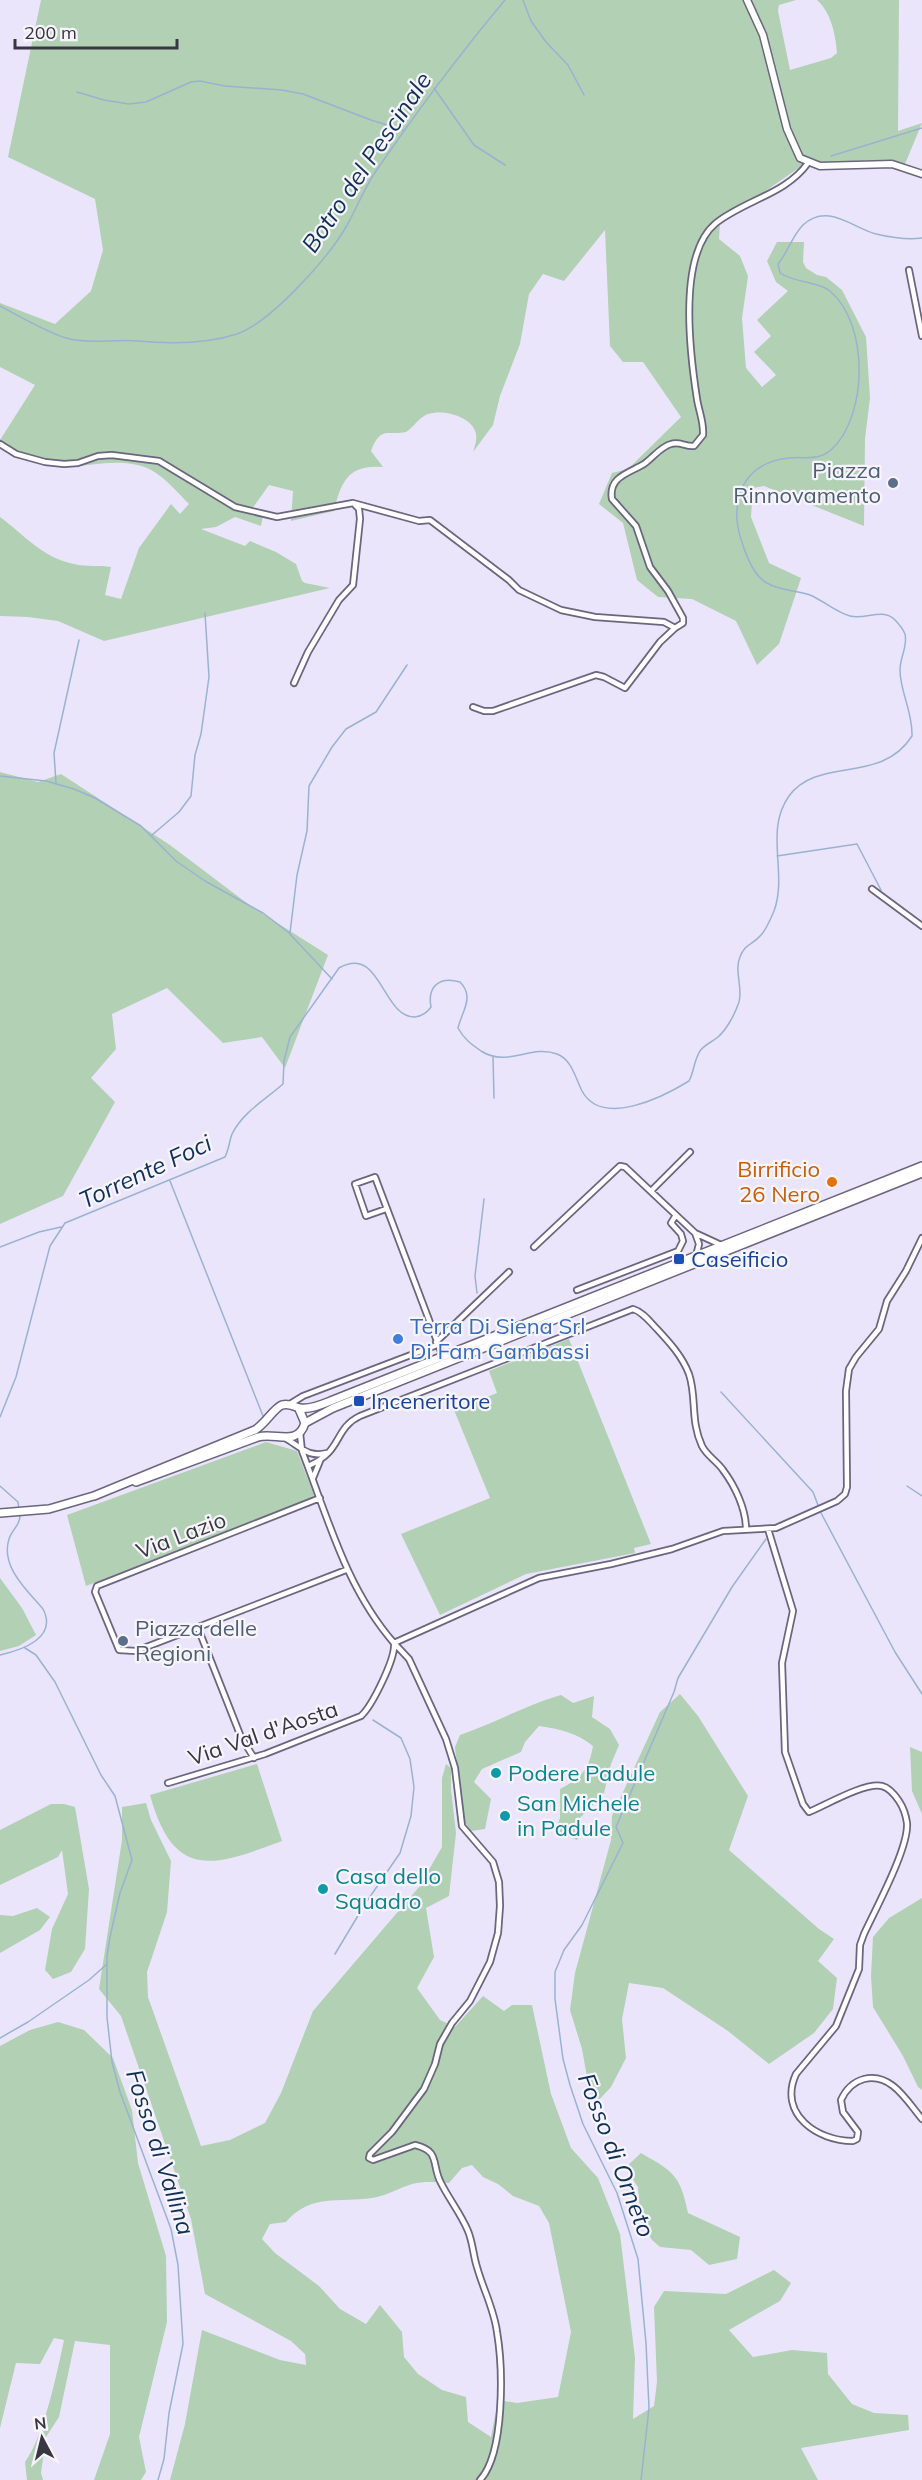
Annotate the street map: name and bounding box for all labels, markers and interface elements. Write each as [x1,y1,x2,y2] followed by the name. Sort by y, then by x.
[15,12,177,50] scale bar
[24,21,77,44] text: 200 m
[295,66,437,258] water label: Botro del Pescinale
[733,456,881,509] place label: Piazza Rinnovamento
[886,476,900,490] marker: Piazza Rinnovamento
[74,1127,216,1215] water label: Torrente Foci
[737,1155,820,1208] place label: Birrificio 26 Nero
[825,1175,839,1189] marker: Birrificio 26 Nero
[691,1245,788,1273] place label: Caseificio
[672,1252,686,1266] marker: Caseificio
[410,1312,590,1365] place label: Terra Di Siena Srl Di Fam Gambassi
[391,1332,405,1346] marker: Terra Di Siena Srl Di Fam Gambassi
[371,1387,490,1415] place label: Inceneritore
[352,1394,366,1408] marker: Inceneritore
[132,1505,230,1565] street label: Via Lazio
[135,1614,257,1667] place label: Piazza delle Regioni
[116,1634,130,1648] marker: Piazza delle Regioni
[185,1694,341,1772] street label: Via Val d'Aosta
[508,1759,655,1787] place label: Podere Padule
[489,1766,503,1780] marker: Podere Padule
[517,1789,640,1842] place label: San Michele in Padule
[498,1809,512,1823] marker: San Michele in Padule
[335,1862,441,1915] place label: Casa dello Squadro
[316,1882,330,1896] marker: Casa dello Squadro
[120,2065,202,2239] water label: Fosso di Vallina
[572,2069,662,2241] water label: Fosso di Orneto
[12,2408,72,2468] north arrow
[33,2412,47,2434] text: N

